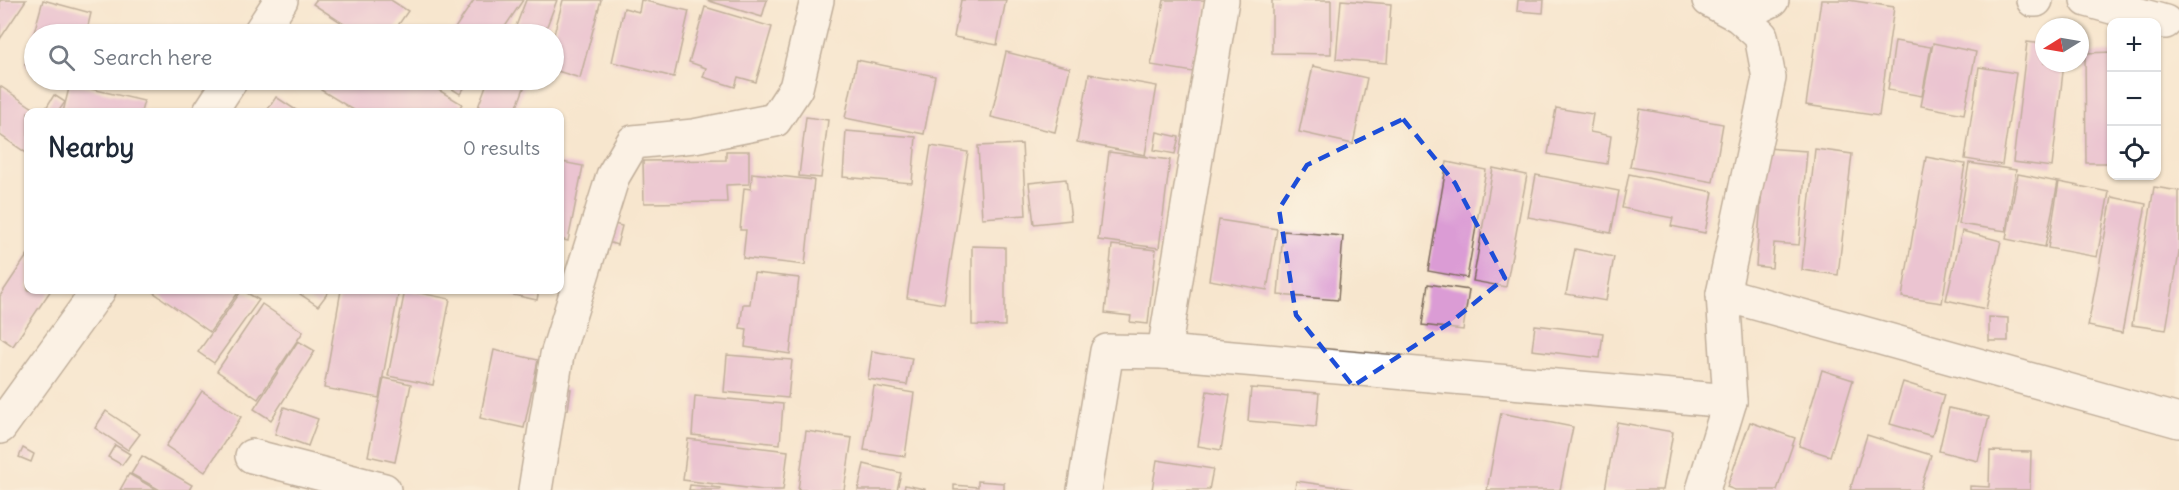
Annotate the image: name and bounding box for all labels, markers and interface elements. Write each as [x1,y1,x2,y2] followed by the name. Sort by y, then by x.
[2035,18,2089,72] north arrow
[2107,18,2161,180] map controls
[2107,18,2161,72] button: +
[24,24,564,90] search box
[45,41,78,74] icon: search
[93,43,212,71] text: Search here
[2107,72,2161,126] button: −
[2107,126,2161,180] button: locate
[48,131,134,164] text: Nearby
[463,135,540,160] text: 0 results

